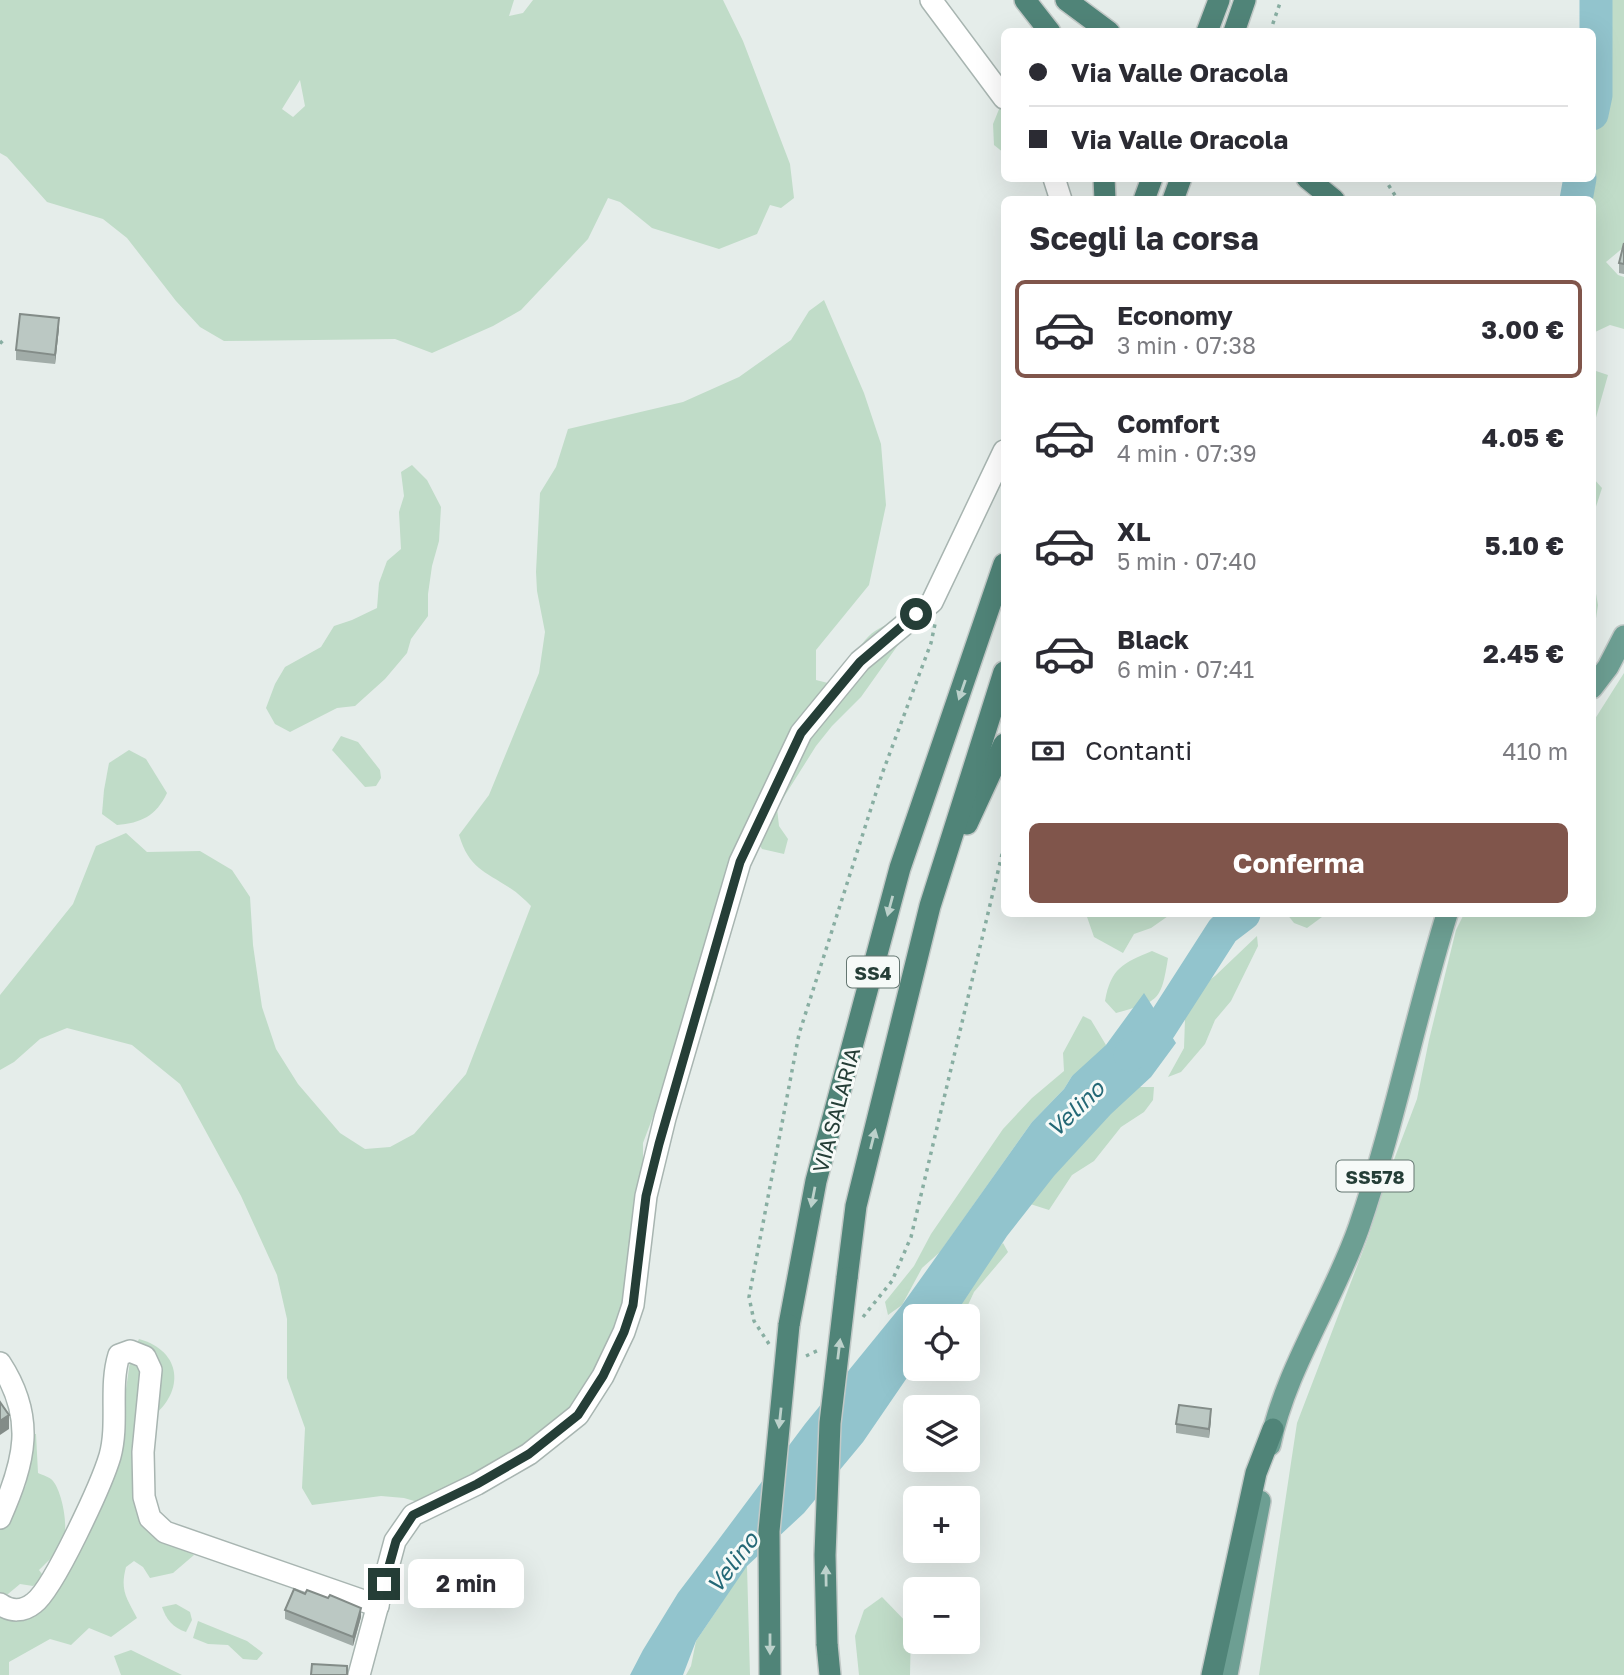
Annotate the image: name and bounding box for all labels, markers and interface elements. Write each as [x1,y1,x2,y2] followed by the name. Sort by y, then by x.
[1071,57,1288,88] text: Via Valle Oracola
[1071,124,1288,155] text: Via Valle Oracola
[1029,219,1259,257] text: Scegli la corsa
[1033,298,1096,361] icon: car
[1117,300,1233,331] text: Economy
[1481,314,1564,345] text: 3.00 €
[1117,331,1256,359] text: 3 min · 07:38
[1033,406,1096,469] icon: car
[1117,408,1220,439] text: Comfort
[1482,422,1564,453] text: 4.05 €
[1117,439,1257,467] text: 4 min · 07:39
[1033,514,1096,577] icon: car
[1117,516,1151,547] text: XL
[1485,530,1564,561] text: 5.10 €
[1117,547,1257,575] text: 5 min · 07:40
[900,598,932,630] route start
[1033,622,1096,685] icon: car
[1117,624,1189,655] text: Black
[1483,638,1564,669] text: 2.45 €
[1117,655,1254,683] text: 6 min · 07:41
[956,680,966,701] one-way arrow
[1029,732,1067,770] icon: cash
[1085,735,1192,766] text: Contanti
[1502,737,1568,765] text: 410 m
[1029,823,1568,903] button: Conferma
[884,895,895,917] one-way arrow
[847,956,899,988] road number: SS4
[807,1044,865,1176] street label: VIA SALARIA
[1041,1073,1110,1142] water label: Velino
[868,1128,879,1150] one-way arrow
[1336,1160,1414,1192] road number: SS578
[808,1186,819,1208] one-way arrow
[903,1304,980,1654] map controls
[903,1304,980,1381] button: locate
[833,1338,844,1360] one-way arrow
[903,1395,980,1472] button: layers
[774,1407,785,1429] one-way arrow
[903,1486,980,1563] button: +
[700,1525,765,1598] water label: Velino
[408,1560,524,1608] callout: 2 min
[820,1565,831,1587] one-way arrow
[368,1568,400,1600] route end
[436,1569,496,1597] text: 2 min
[903,1577,980,1654] button: −
[764,1634,776,1656] one-way arrow

